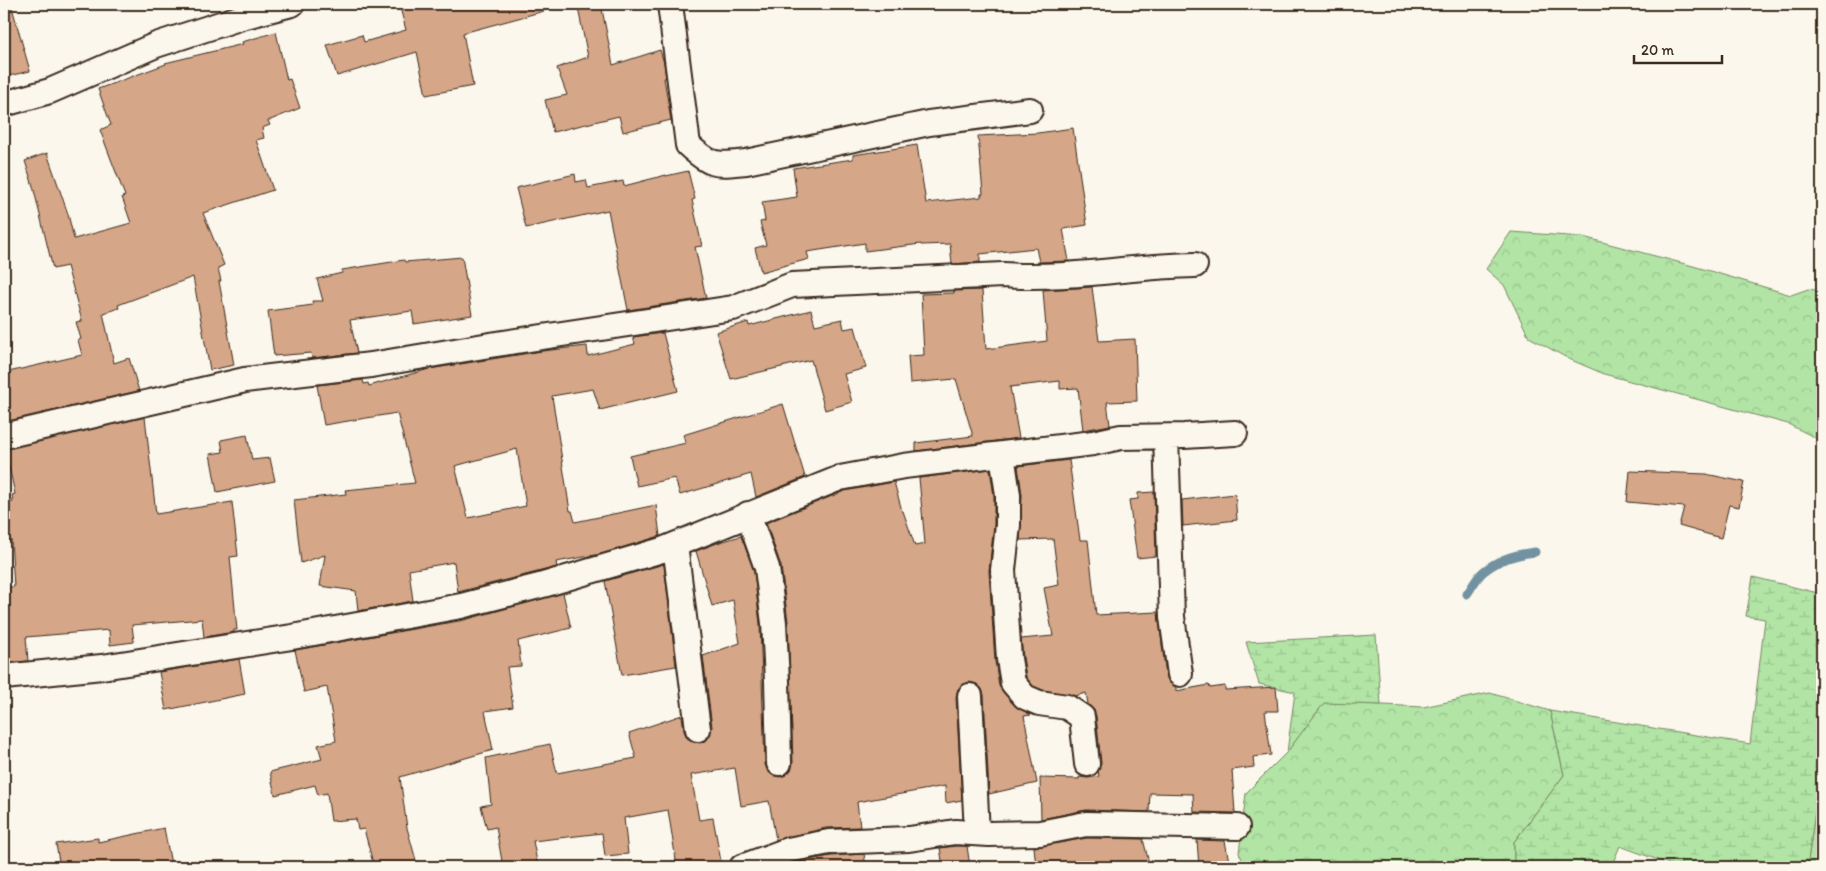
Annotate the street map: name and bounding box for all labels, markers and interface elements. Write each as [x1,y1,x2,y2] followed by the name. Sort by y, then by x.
[1634,32,1721,64] scale bar
[1641,41,1675,59] text: 20 m

